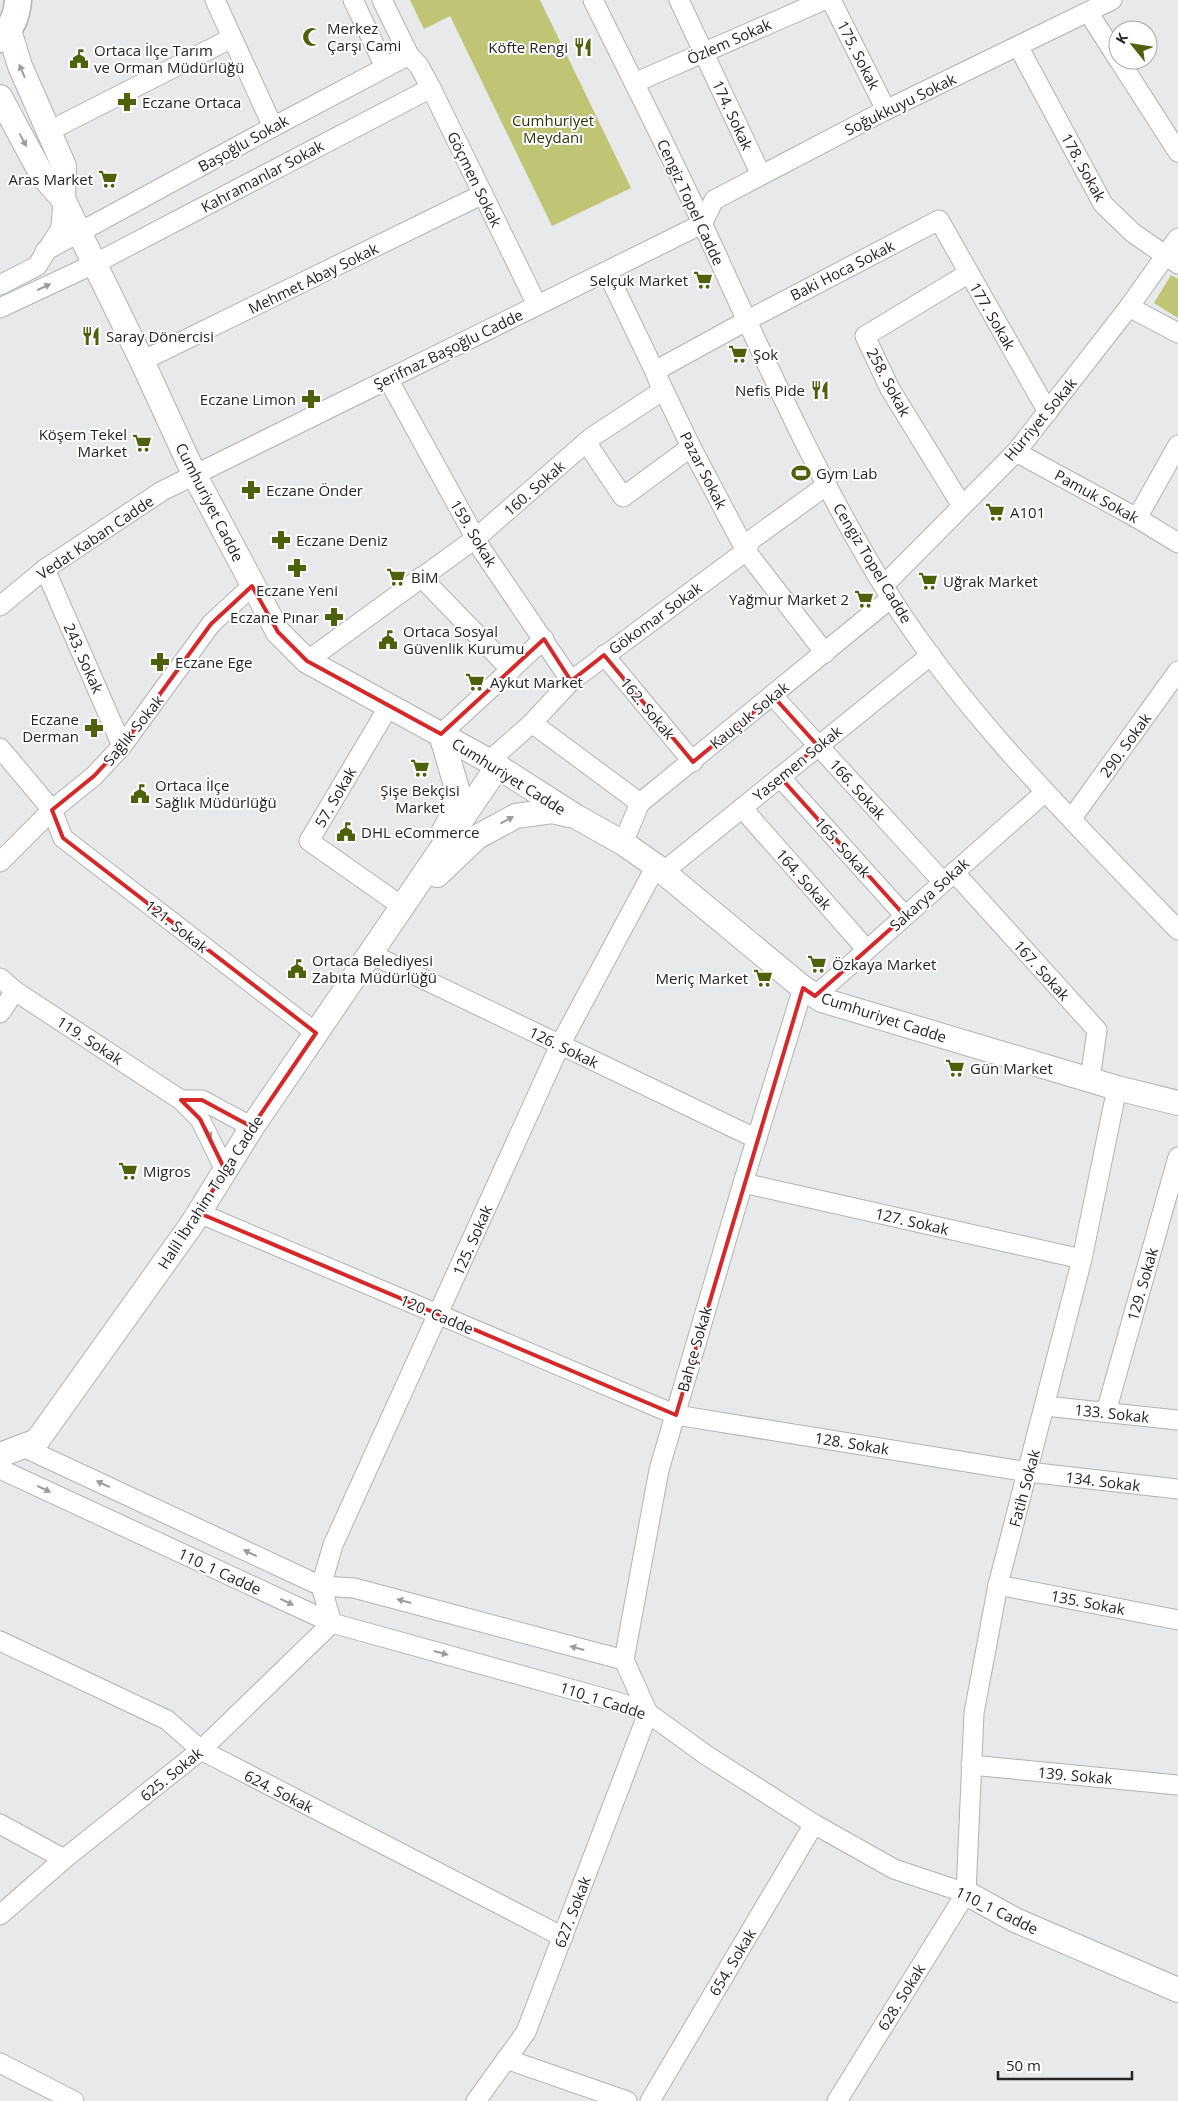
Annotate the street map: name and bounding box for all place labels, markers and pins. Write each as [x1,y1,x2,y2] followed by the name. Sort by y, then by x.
[327,18,401,55] place label: Merkez Çarşı Cami
[301,26,323,48] mosque icon: Merkez Çarşı Cami
[572,36,594,58] restaurant icon: Köfte Rengi
[488,37,568,57] place label: Köfte Rengi
[94,40,244,77] place label: Ortaca İlçe Tarım ve Orman Müdürlüğü
[68,48,90,70] public building icon: Ortaca İlçe Tarım ve Orman Müdürlüğü
[116,91,138,113] pharmacy icon: Eczane Ortaca
[142,92,241,112] place label: Eczane Ortaca
[97,168,119,190] supermarket icon: Aras Market
[8,169,93,189] place label: Aras Market
[692,269,714,291] supermarket icon: Selçuk Market
[590,270,688,290] place label: Selçuk Market
[80,325,102,347] restaurant icon: Saray Dönercisi
[106,326,214,346] place label: Saray Dönercisi
[727,343,749,365] supermarket icon: Şok
[753,344,778,364] place label: Şok
[809,379,831,401] restaurant icon: Nefis Pide
[735,380,805,400] place label: Nefis Pide
[300,388,322,410] pharmacy icon: Eczane Limon
[200,389,296,409] place label: Eczane Limon
[39,424,127,461] place label: Köşem Tekel Market
[131,432,153,454] supermarket icon: Köşem Tekel Market
[790,462,812,484] sports icon: Gym Lab
[816,463,878,483] place label: Gym Lab
[240,479,262,501] pharmacy icon: Eczane Önder
[266,480,363,500] place label: Eczane Önder
[984,501,1006,523] supermarket icon: A101
[1010,502,1045,522] place label: A101
[270,529,292,551] pharmacy icon: Eczane Deniz
[296,530,388,550] place label: Eczane Deniz
[286,557,308,579] pharmacy icon: Eczane Yeni
[385,566,407,588] supermarket icon: BİM
[411,567,438,587] place label: BİM
[917,570,939,592] supermarket icon: Uğrak Market
[943,571,1038,591] place label: Uğrak Market
[256,580,338,600] place label: Eczane Yeni
[853,588,875,610] supermarket icon: Yağmur Market 2
[729,589,849,609] place label: Yağmur Market 2
[323,606,345,628] pharmacy icon: Eczane Pınar
[230,607,319,627] place label: Eczane Pınar
[403,621,524,658] place label: Ortaca Sosyal Güvenlik Kurumu
[377,629,399,651] public building icon: Ortaca Sosyal Güvenlik Kurumu
[149,651,171,673] pharmacy icon: Eczane Ege
[175,652,252,672] place label: Eczane Ege
[464,671,486,693] supermarket icon: Aykut Market
[490,672,583,692] place label: Aykut Market
[22,709,79,746] place label: Eczane Derman
[83,717,105,739] pharmacy icon: Eczane Derman
[409,757,431,779] supermarket icon: Şişe Bekçisi Market
[155,775,277,812] place label: Ortaca İlçe Sağlık Müdürlüğü
[380,780,460,817] place label: Şişe Bekçisi Market
[129,783,151,805] public building icon: Ortaca İlçe Sağlık Müdürlüğü
[335,821,357,843] public building icon: DHL eCommerce
[361,822,480,842] place label: DHL eCommerce
[312,950,437,987] place label: Ortaca Belediyesi Zabıta Müdürlüğü
[806,953,828,975] supermarket icon: Özkaya Market
[832,954,936,974] place label: Özkaya Market
[286,958,308,980] public building icon: Ortaca Belediyesi Zabıta Müdürlüğü
[752,967,774,989] supermarket icon: Meriç Market
[655,968,748,988] place label: Meriç Market
[944,1057,966,1079] supermarket icon: Gün Market
[970,1058,1053,1078] place label: Gün Market
[117,1160,139,1182] supermarket icon: Migros
[143,1161,191,1181] place label: Migros

